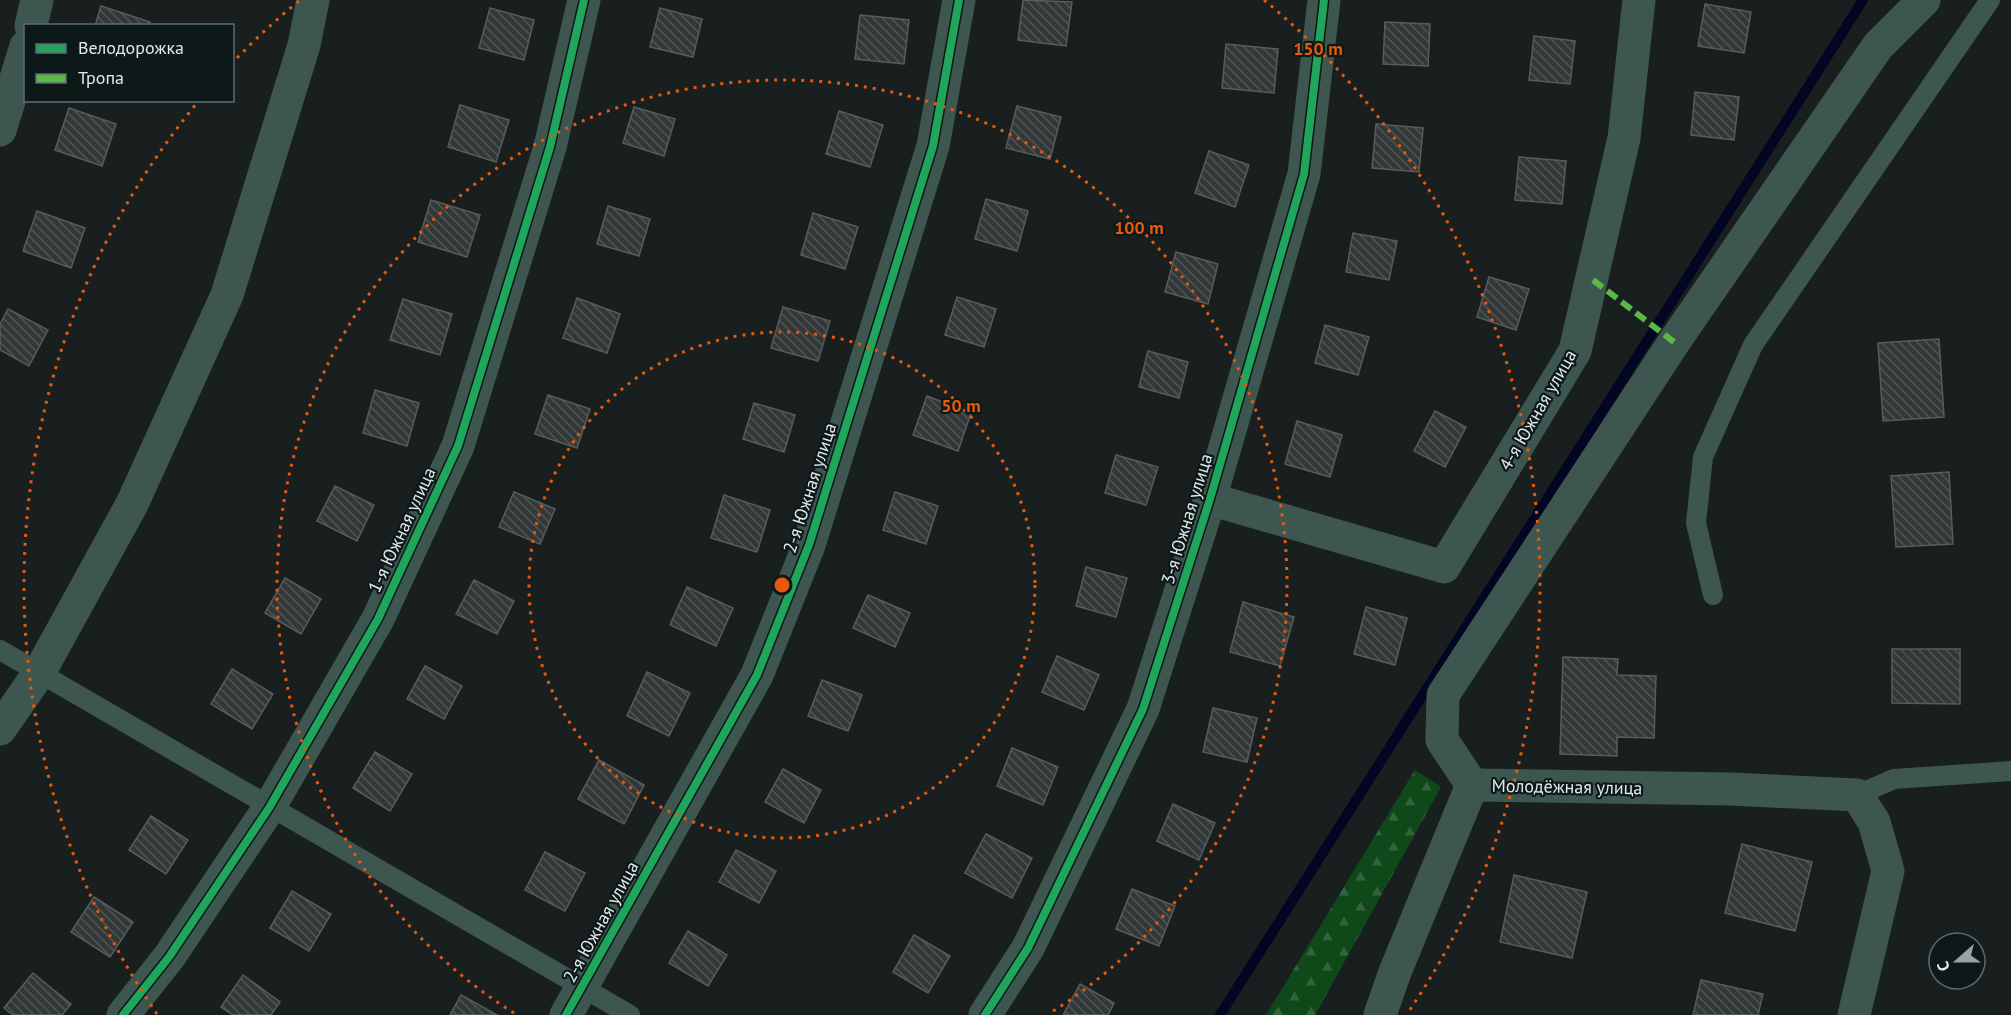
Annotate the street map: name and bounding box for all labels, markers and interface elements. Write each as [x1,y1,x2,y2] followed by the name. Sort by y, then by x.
[24,24,234,102] legend
[78,36,184,59] text: Велодорожка
[1293,37,1343,60] text: 150 m
[78,66,124,89] text: Тропа
[1114,216,1164,239] text: 100 m
[1494,345,1581,474] street label: 4-я Южная улица
[941,394,981,417] text: 50 m
[778,420,841,556] street label: 2-я Южная улица
[1156,451,1217,587] street label: 3-я Южная улица
[363,464,441,596] street label: 1-я Южная улица
[772,575,792,595] centre of rings
[1491,774,1643,799] street label: Молодёжная улица
[558,857,643,987] street label: 2-я Южная улица
[1927,931,1987,991] north arrow
[1932,959,1954,974] text: С

